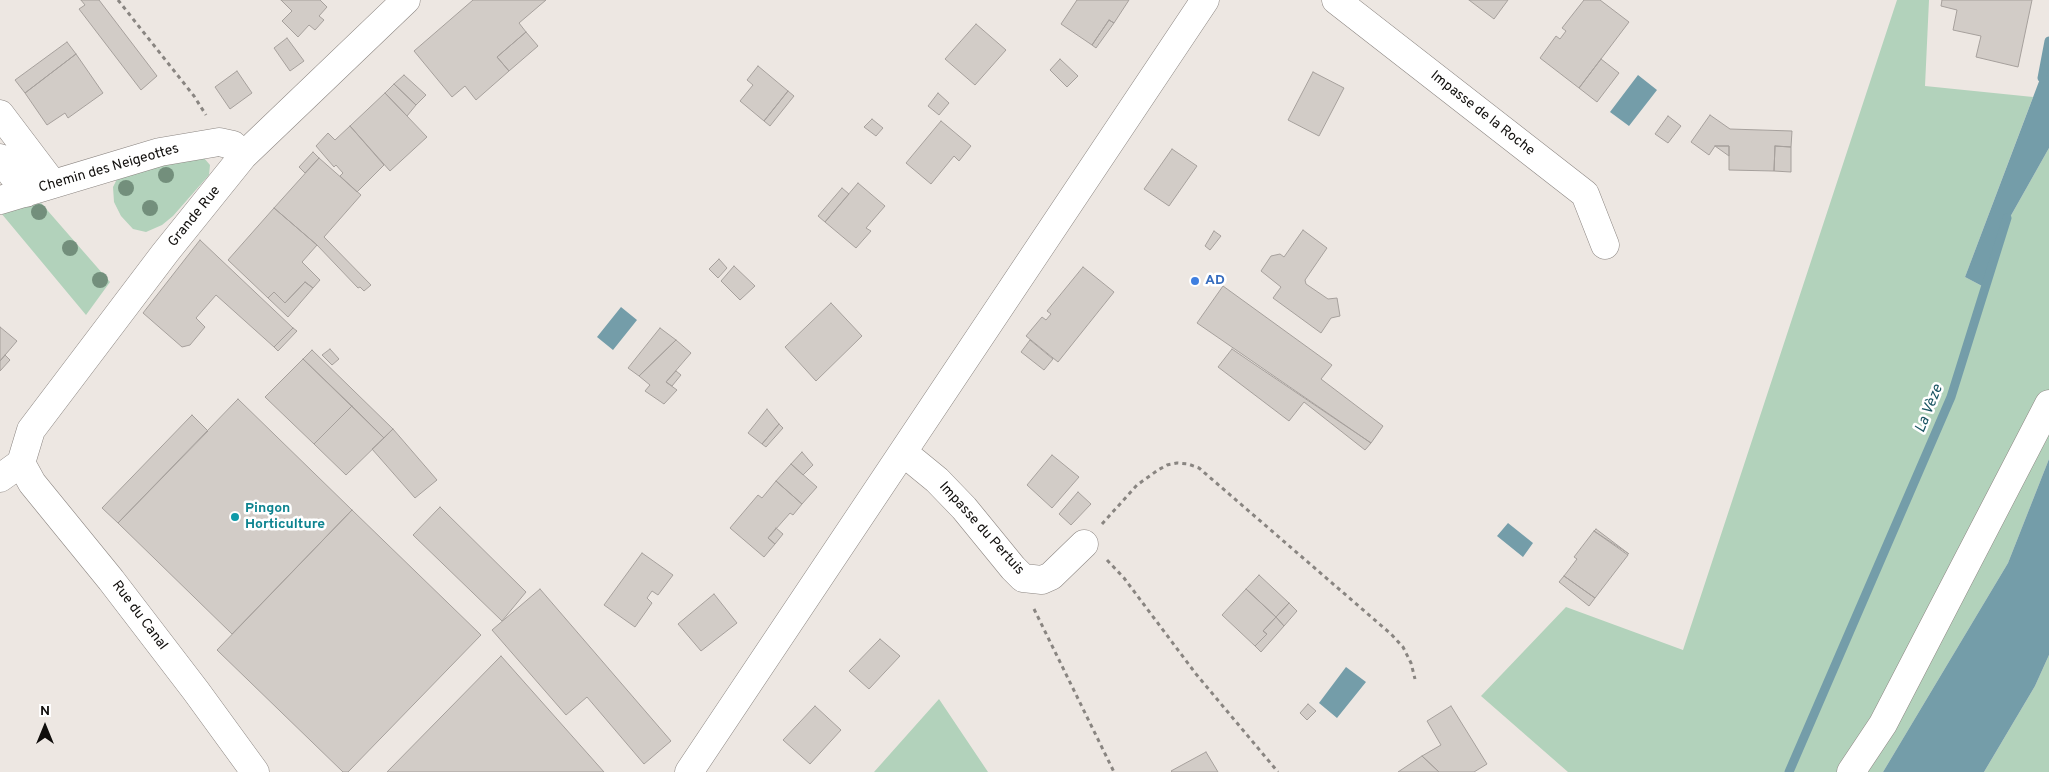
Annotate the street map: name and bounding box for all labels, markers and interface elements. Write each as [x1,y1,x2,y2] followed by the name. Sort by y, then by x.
[1426,68,1538,160] street label: Impasse de la Roche
[37,141,181,197] street label: Chemin des Neigeottes
[165,183,225,251] street label: Grande Rue
[1205,273,1225,289] place label: AD
[1189,275,1201,287] marker: AD
[1912,382,1948,436] water label: La Vèze
[935,479,1027,579] street label: Impasse du Pertuis
[245,501,325,534] place label: Pingon Horticulture
[229,511,241,523] marker: Pingon Horticulture
[108,578,170,654] street label: Rue du Canal
[20,702,70,752] north arrow
[40,703,50,720] text: N

